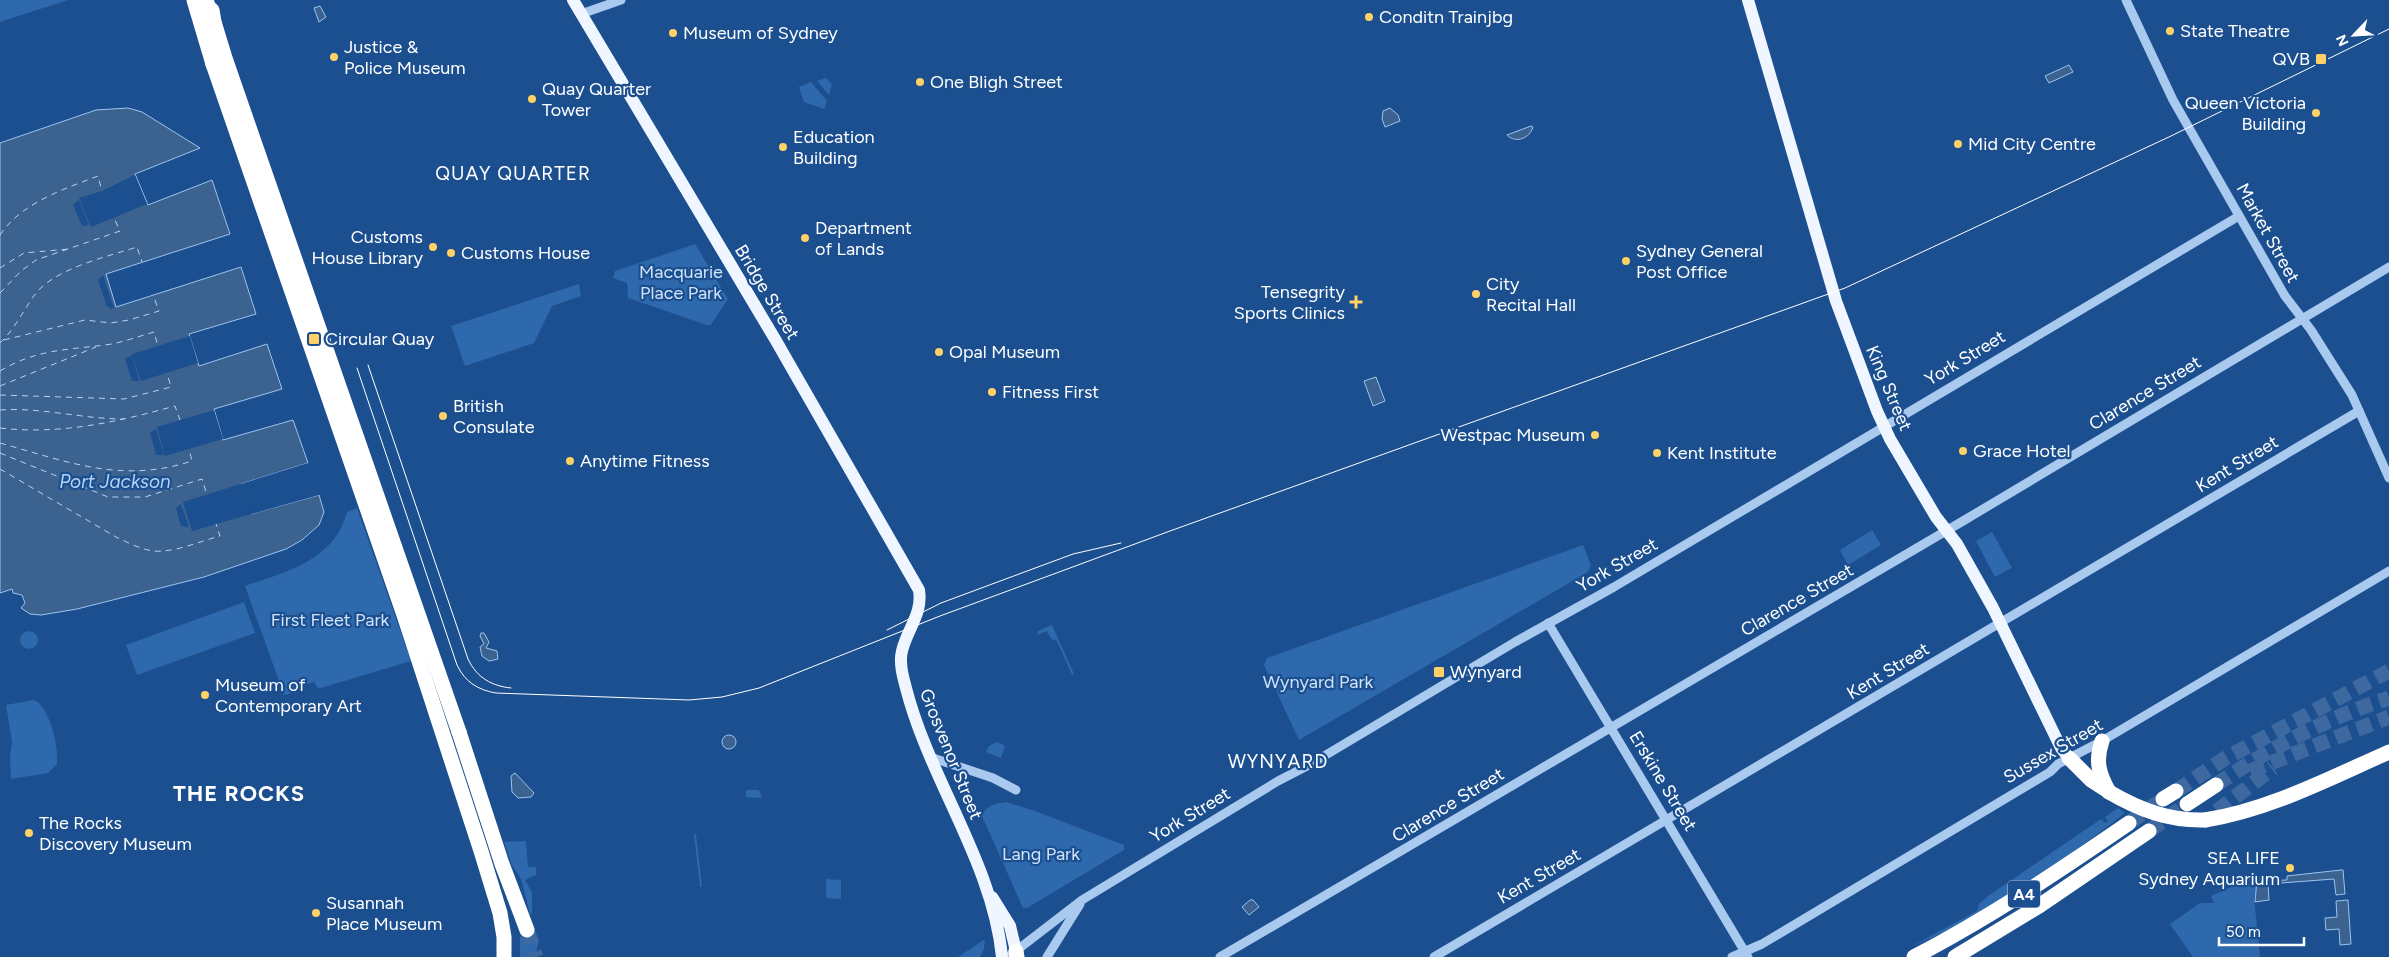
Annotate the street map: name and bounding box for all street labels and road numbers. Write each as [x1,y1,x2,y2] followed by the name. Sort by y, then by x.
[2232,179,2304,287] street label: Market Street
[730,240,804,344] street label: Bridge Street
[1921,325,2009,391] street label: York Street
[1861,342,1917,434] street label: King Street
[2085,351,2205,435] street label: Clarence Street
[2192,431,2282,497] street label: Kent Street
[1573,533,1662,597] street label: York Street
[1737,559,1857,641] street label: Clarence Street
[1843,638,1933,704] street label: Kent Street
[915,685,987,823] street label: Grosvenor Street
[1999,714,2107,788] street label: Sussex Street
[1625,727,1702,835] street label: Erskine Street
[1388,763,1508,847] street label: Clarence Street
[1146,782,1234,848] street label: York Street
[1494,843,1585,909] street label: Kent Street
[2008,881,2040,908] road number: A4

